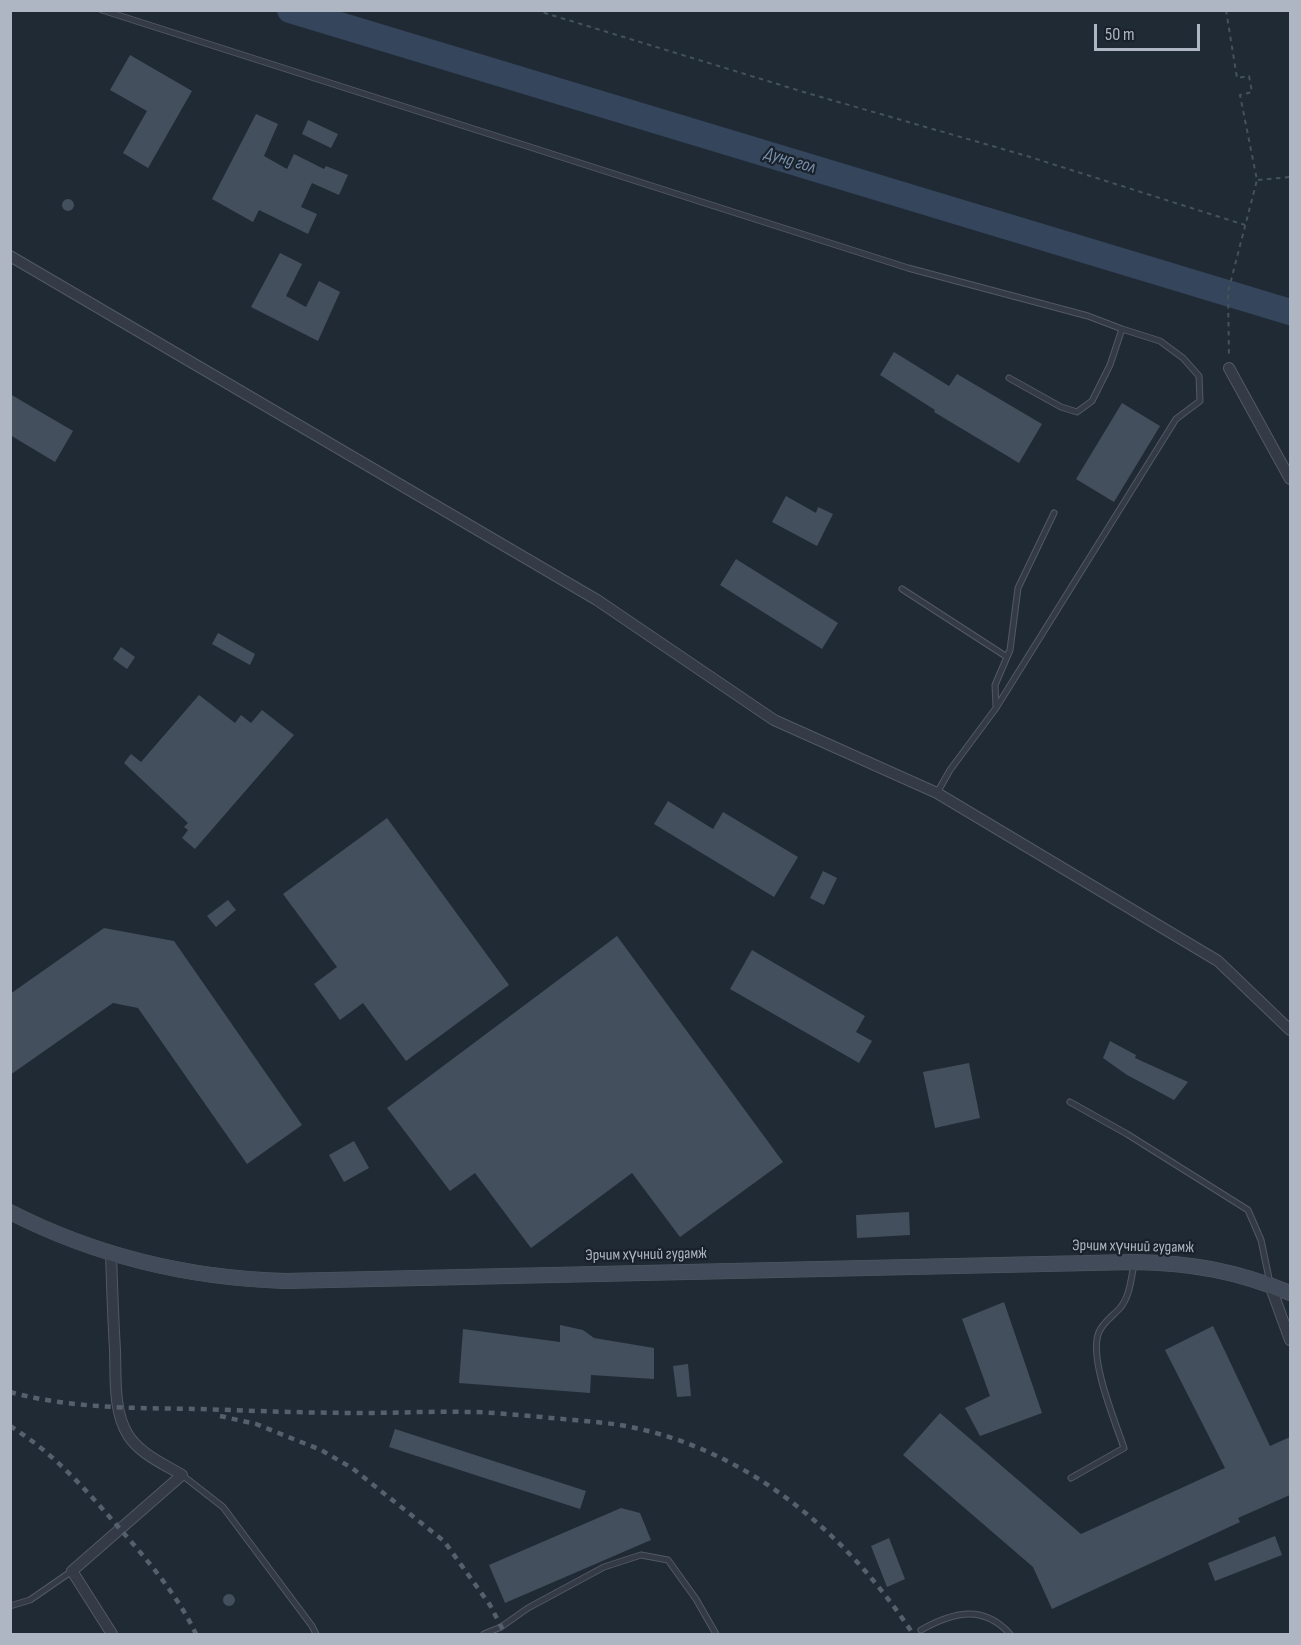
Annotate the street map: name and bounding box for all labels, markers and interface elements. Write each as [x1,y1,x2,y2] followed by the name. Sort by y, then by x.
[1097,12,1204,50] scale bar
[1105,24,1135,45] text: 50 m
[762,143,818,179] water label: Дунд гол
[1072,1236,1194,1258] street label: Эрчим хүчний гудамж
[585,1244,707,1266] street label: Эрчим хүчний гудамж

